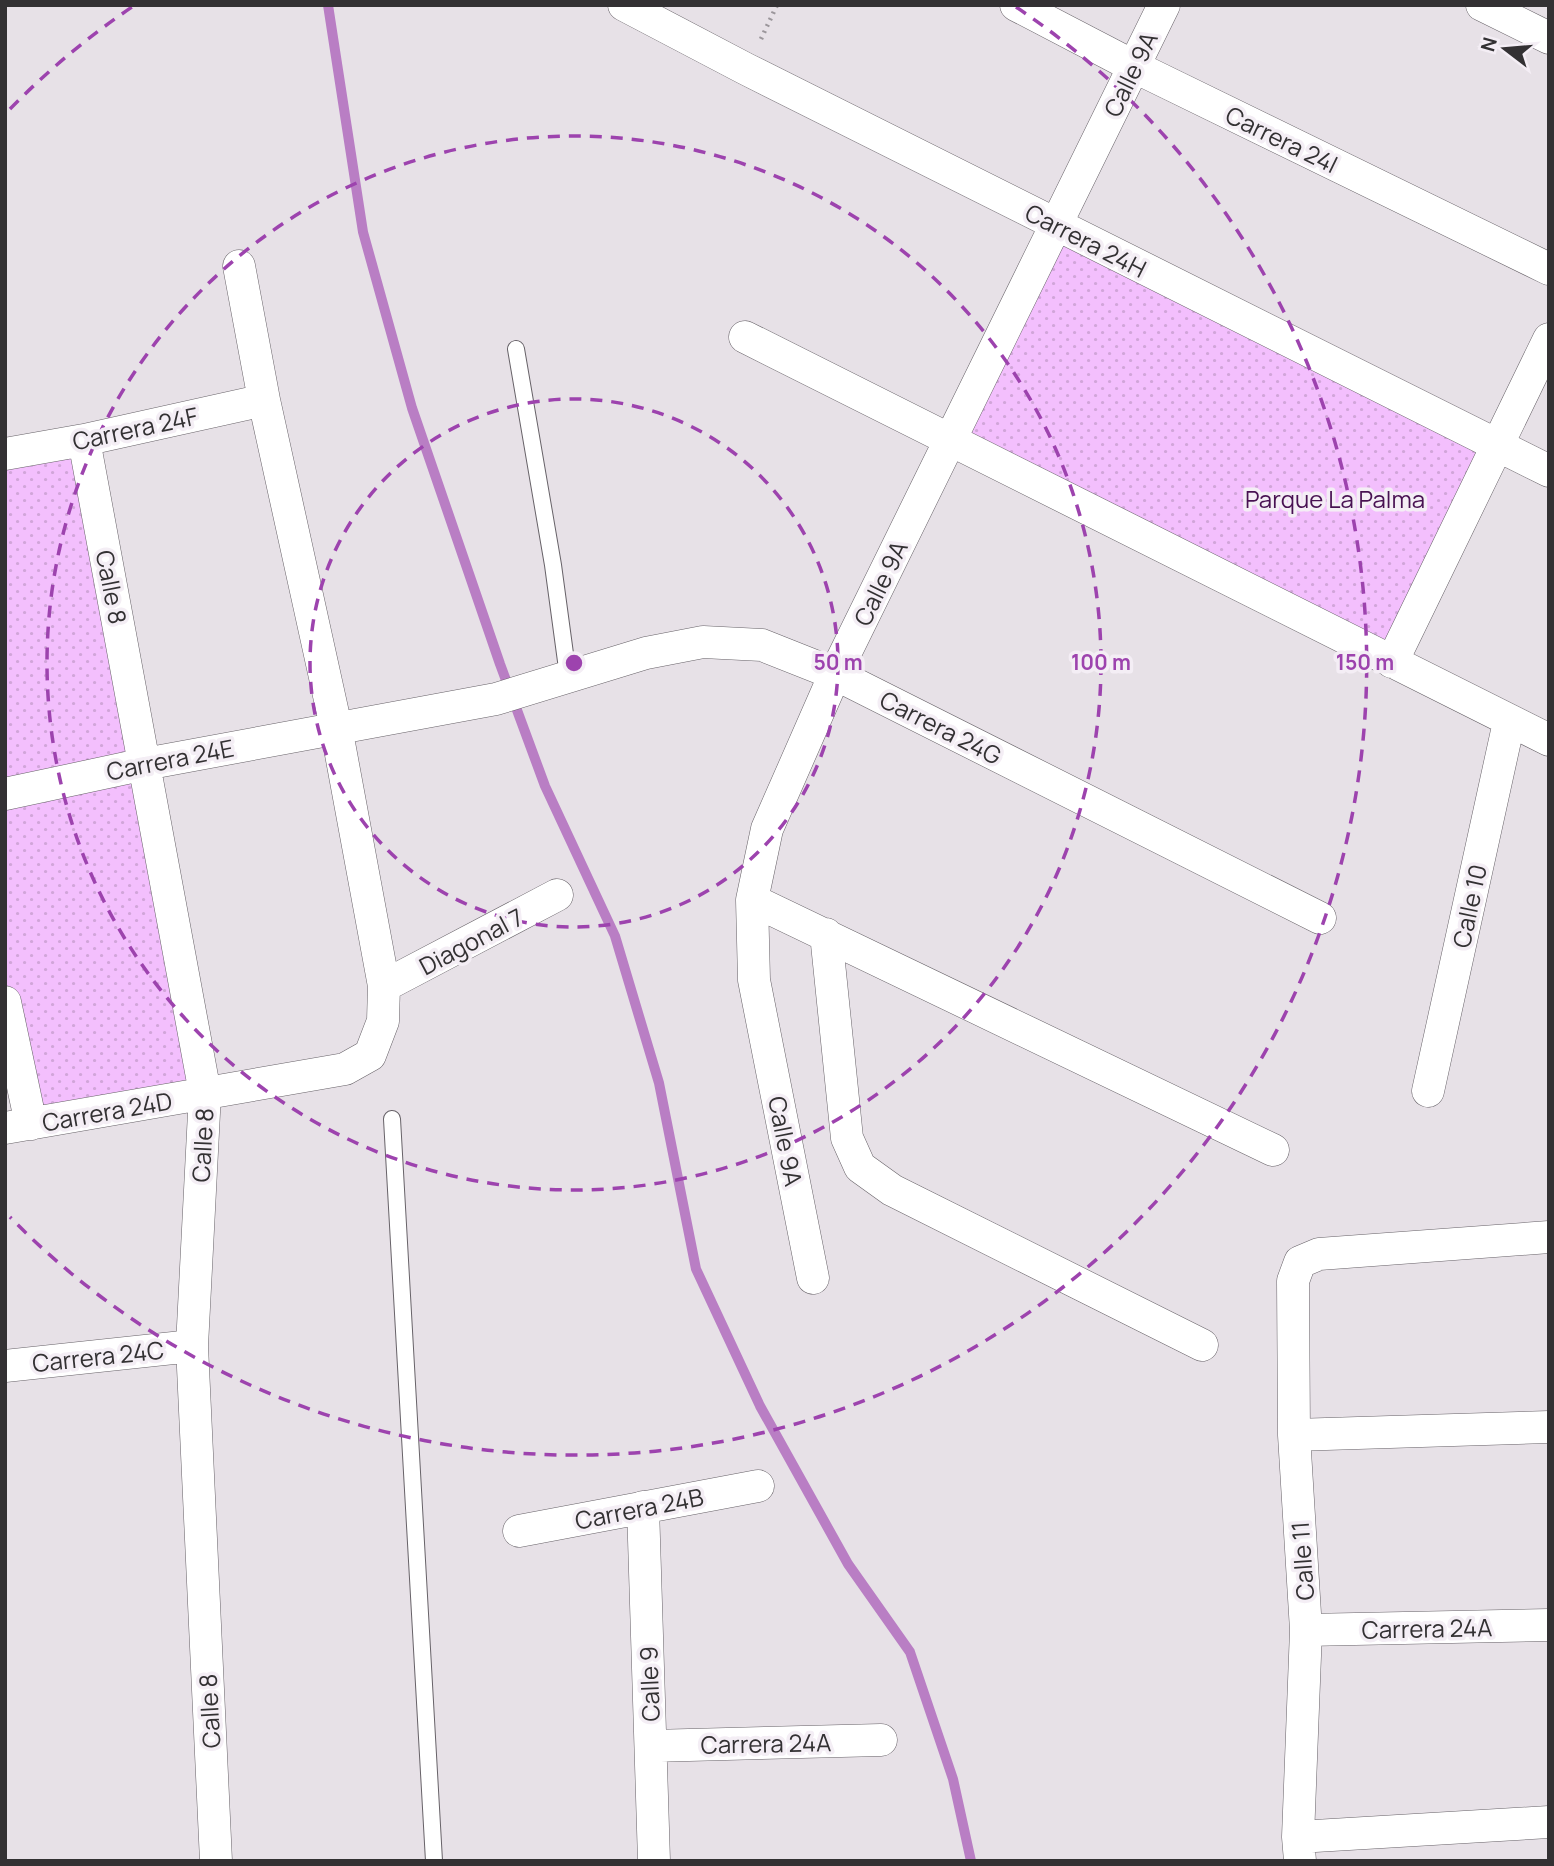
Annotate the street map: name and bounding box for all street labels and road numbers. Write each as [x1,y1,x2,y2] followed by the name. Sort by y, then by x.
[1095,26,1165,122] street label: Calle 9A
[1220,98,1344,180] street label: Carrera 24I
[1020,195,1152,285] street label: Carrera 24H
[69,399,201,457] street label: Carrera 24F
[845,535,915,631] street label: Calle 9A
[89,547,135,627] street label: Calle 8
[875,682,1007,772] street label: Carrera 24G
[104,731,236,787] street label: Carrera 24E
[1444,861,1494,951] street label: Calle 10
[413,900,529,982] street label: Diagonal 7
[39,1083,175,1139] street label: Carrera 24D
[761,1093,811,1189] street label: Calle 9A
[184,1107,220,1183] street label: Calle 8
[30,1333,166,1379] street label: Carrera 24C
[572,1479,706,1537] street label: Carrera 24B
[1283,1520,1321,1602] street label: Calle 11
[1361,1610,1493,1646] street label: Carrera 24A
[631,1646,667,1722] street label: Calle 9
[191,1673,227,1749] street label: Calle 8
[700,1725,832,1761] street label: Carrera 24A

